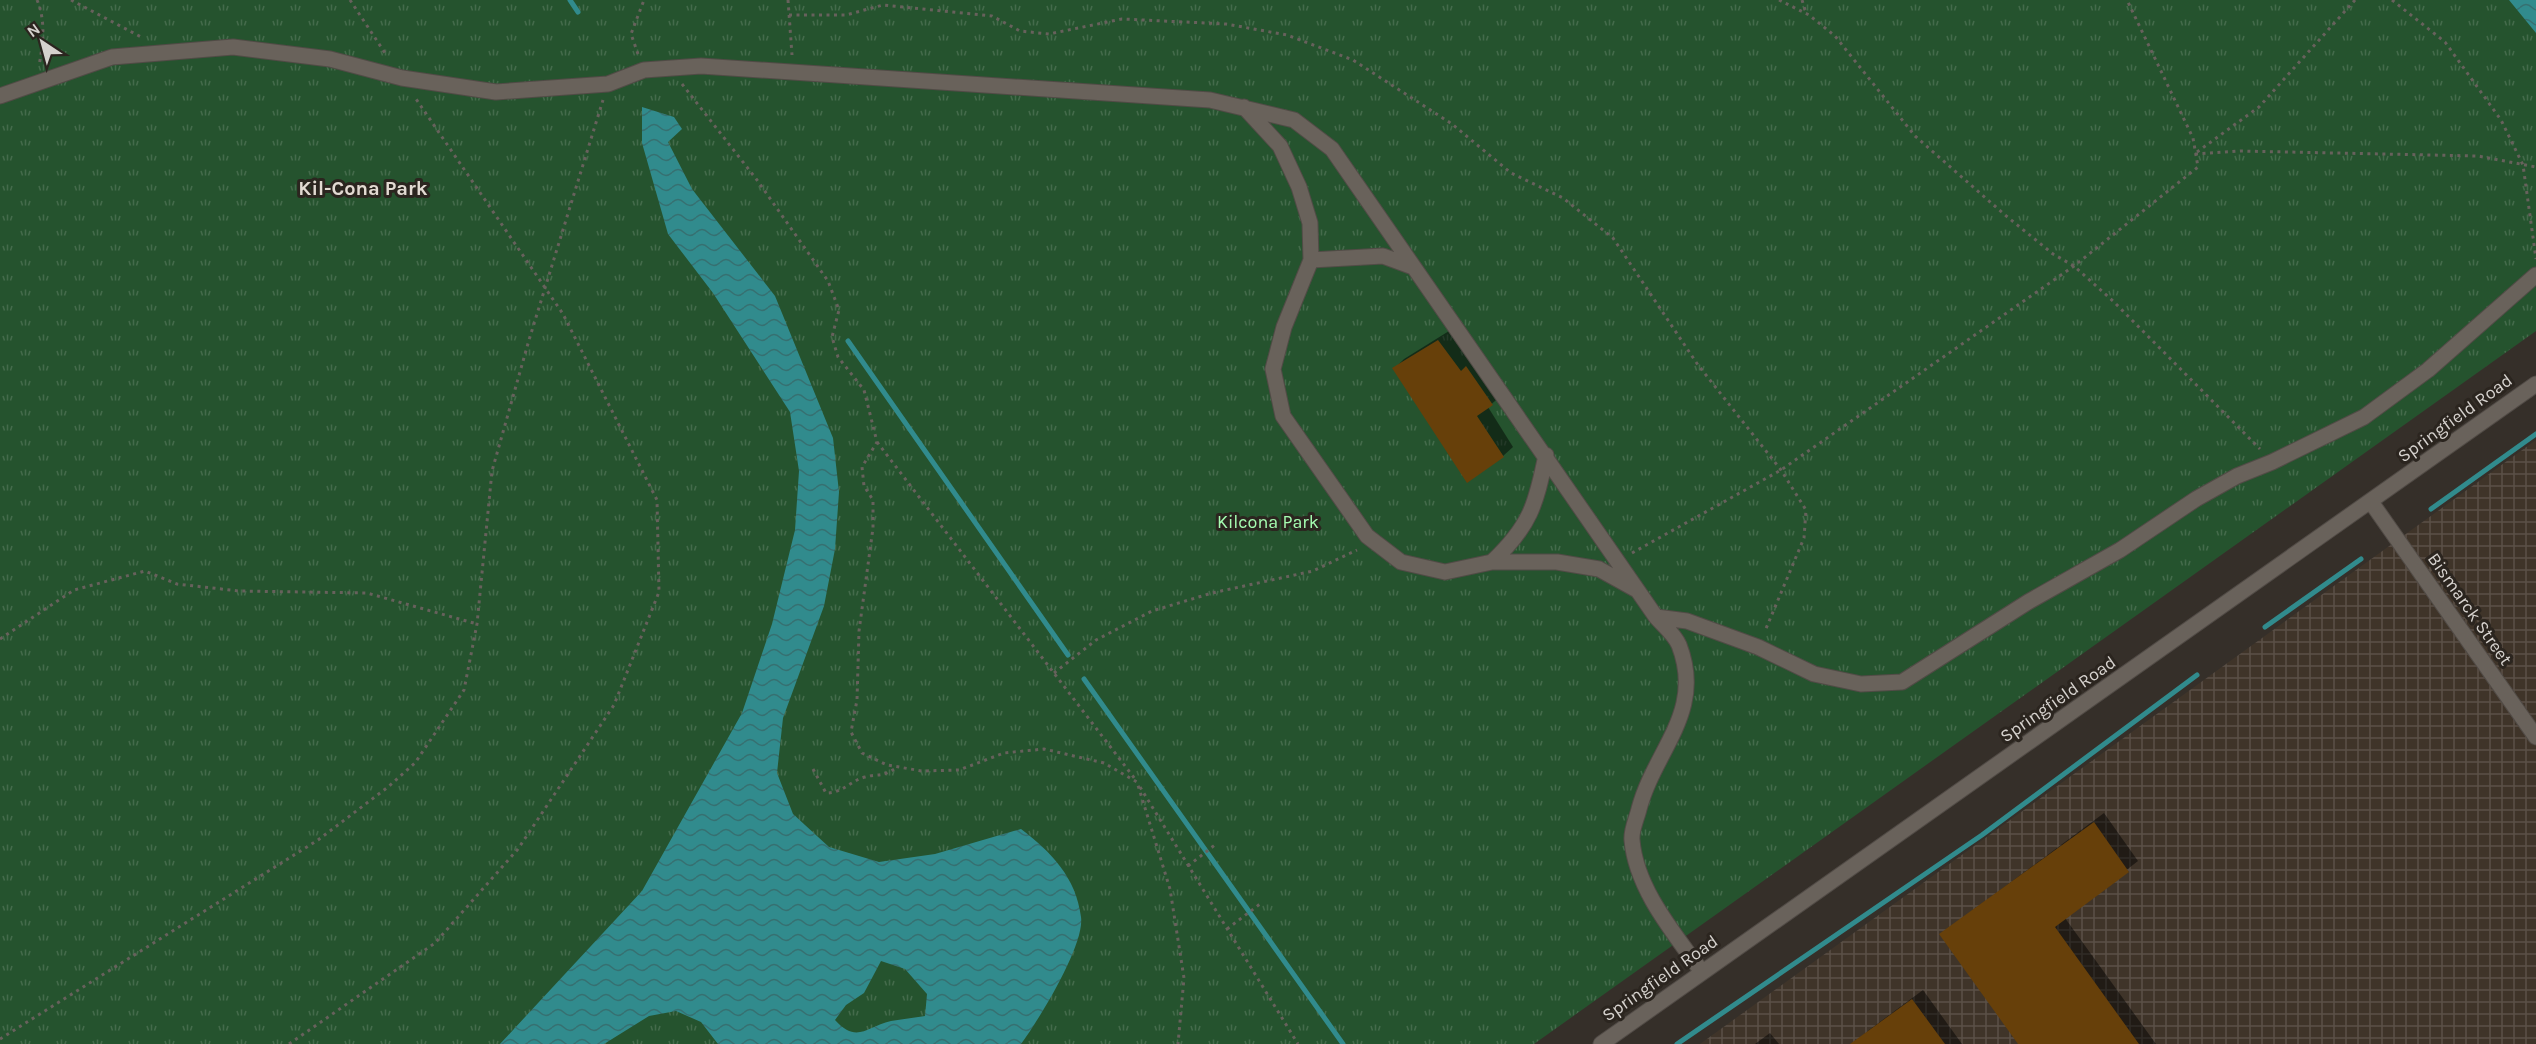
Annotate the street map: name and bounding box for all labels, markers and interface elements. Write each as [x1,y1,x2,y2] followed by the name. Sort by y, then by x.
[12,12,72,72] north arrow
[23,19,44,41] text: N
[298,177,428,200] district label: Kil-Cona Park
[2393,369,2517,467] street label: Springfield Road
[1217,511,1319,533] park label: Kilcona Park
[2423,548,2517,670] street label: Bismarck Street
[1996,651,2120,747] street label: Springfield Road
[1598,930,1722,1026] street label: Springfield Road

